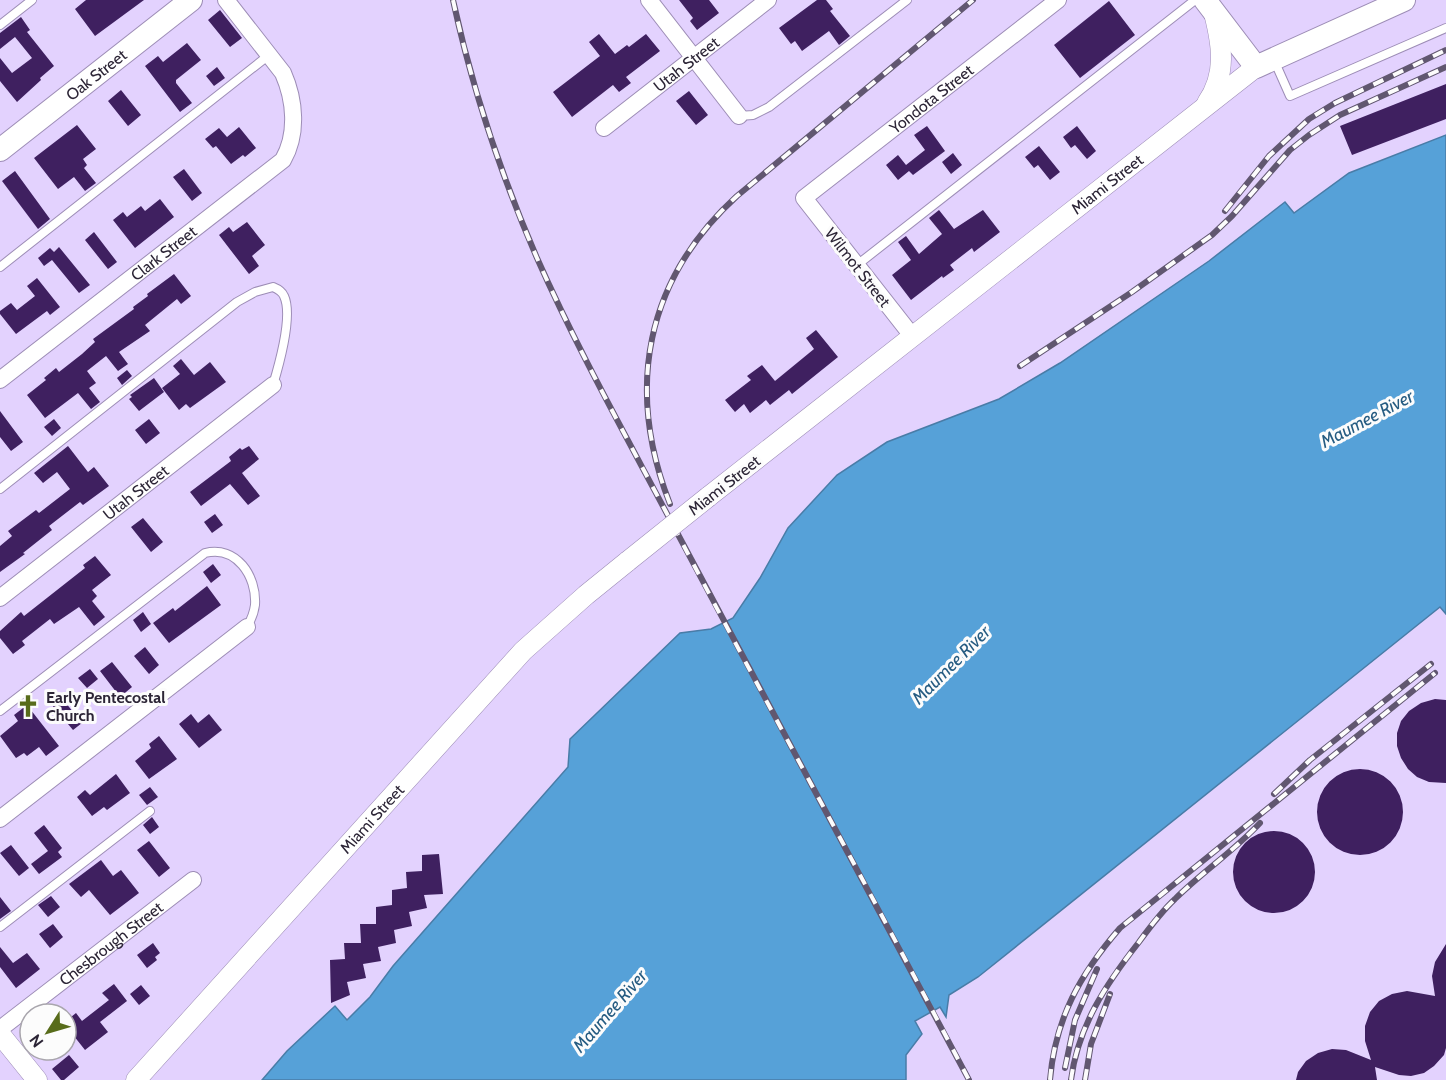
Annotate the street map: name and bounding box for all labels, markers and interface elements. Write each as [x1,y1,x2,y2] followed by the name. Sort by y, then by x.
[650,33,723,96] street label: Utah Street
[62,45,131,105] street label: Oak Street
[885,60,978,138] street label: Yondota Street
[1067,150,1147,218] street label: Miami Street
[127,221,201,285] street label: Clark Street
[821,224,895,311] street label: Wilmot Street
[1316,385,1418,453] water label: Maumee River
[685,451,765,519] street label: Miami Street
[99,461,173,524] street label: Utah Street
[906,620,996,710] water label: Maumee River
[46,688,166,725] place label: Early Pentecostal Church
[15,693,41,719] church icon: Early Pentecostal Church
[336,780,408,857] street label: Miami Street
[56,898,167,990] street label: Chesbrough Street
[568,964,653,1057] water label: Maumee River
[18,1002,78,1062] north arrow
[25,1030,47,1051] text: N

